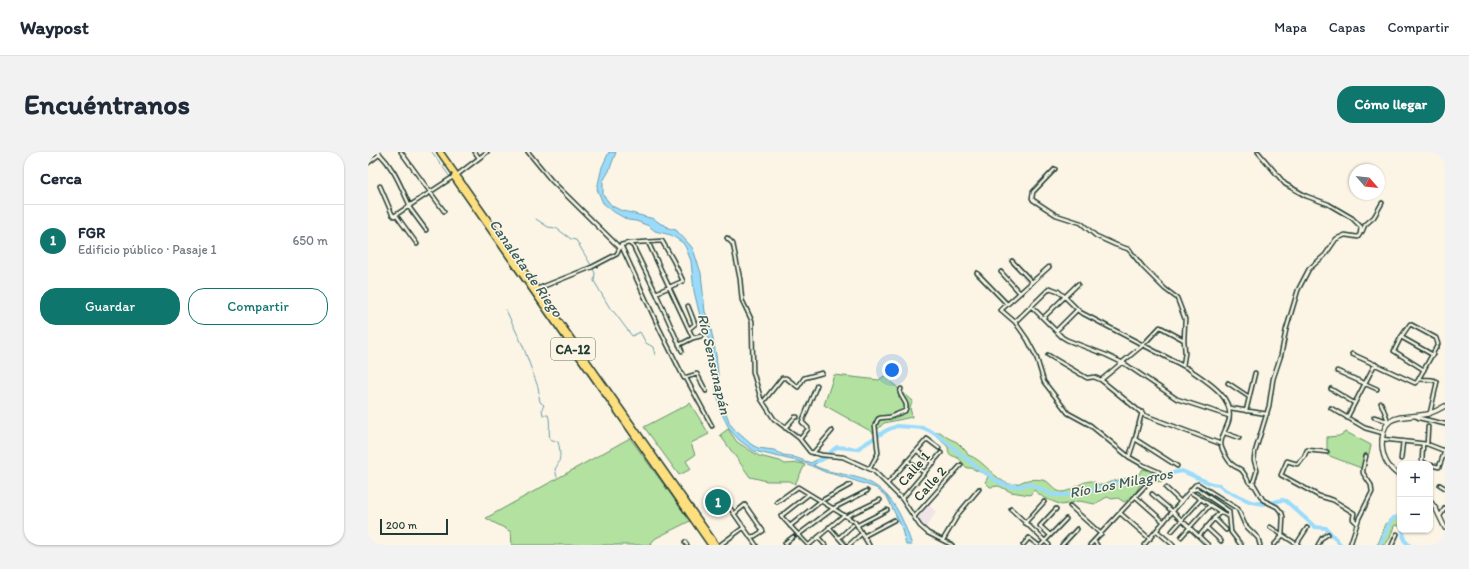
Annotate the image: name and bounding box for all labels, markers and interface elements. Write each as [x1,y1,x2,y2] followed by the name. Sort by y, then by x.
[20,16,89,39] text: Waypost
[1274,19,1307,36] text: Mapa
[1329,19,1366,36] text: Capas
[1388,19,1449,36] text: Compartir
[1337,86,1445,123] button: Cómo llegar
[24,87,190,121] text: Encuéntranos
[1349,164,1385,200] north arrow
[40,168,82,188] text: Cerca
[485,215,567,321] water label: Canaleta de Riego
[78,224,105,242] text: FGR
[50,233,56,248] text: 1
[292,233,328,248] text: 650 m
[78,242,217,257] text: Edificio público · Pasaje 1
[40,288,180,325] button: Guardar
[188,288,328,325] button: Compartir
[694,312,734,416] water label: Río Sensunapán
[551,338,595,360] road number: CA-12
[882,360,902,380] your location
[894,448,934,490] street label: Calle 1
[1397,461,1433,533] map controls
[1397,461,1433,497] button: +
[910,462,951,505] street label: Calle 2
[1068,464,1175,502] water label: Río Los Milagros
[705,487,731,517] pin: 1
[1397,497,1433,533] button: −
[380,517,448,536] scale bar
[386,519,417,532] text: 200 m

